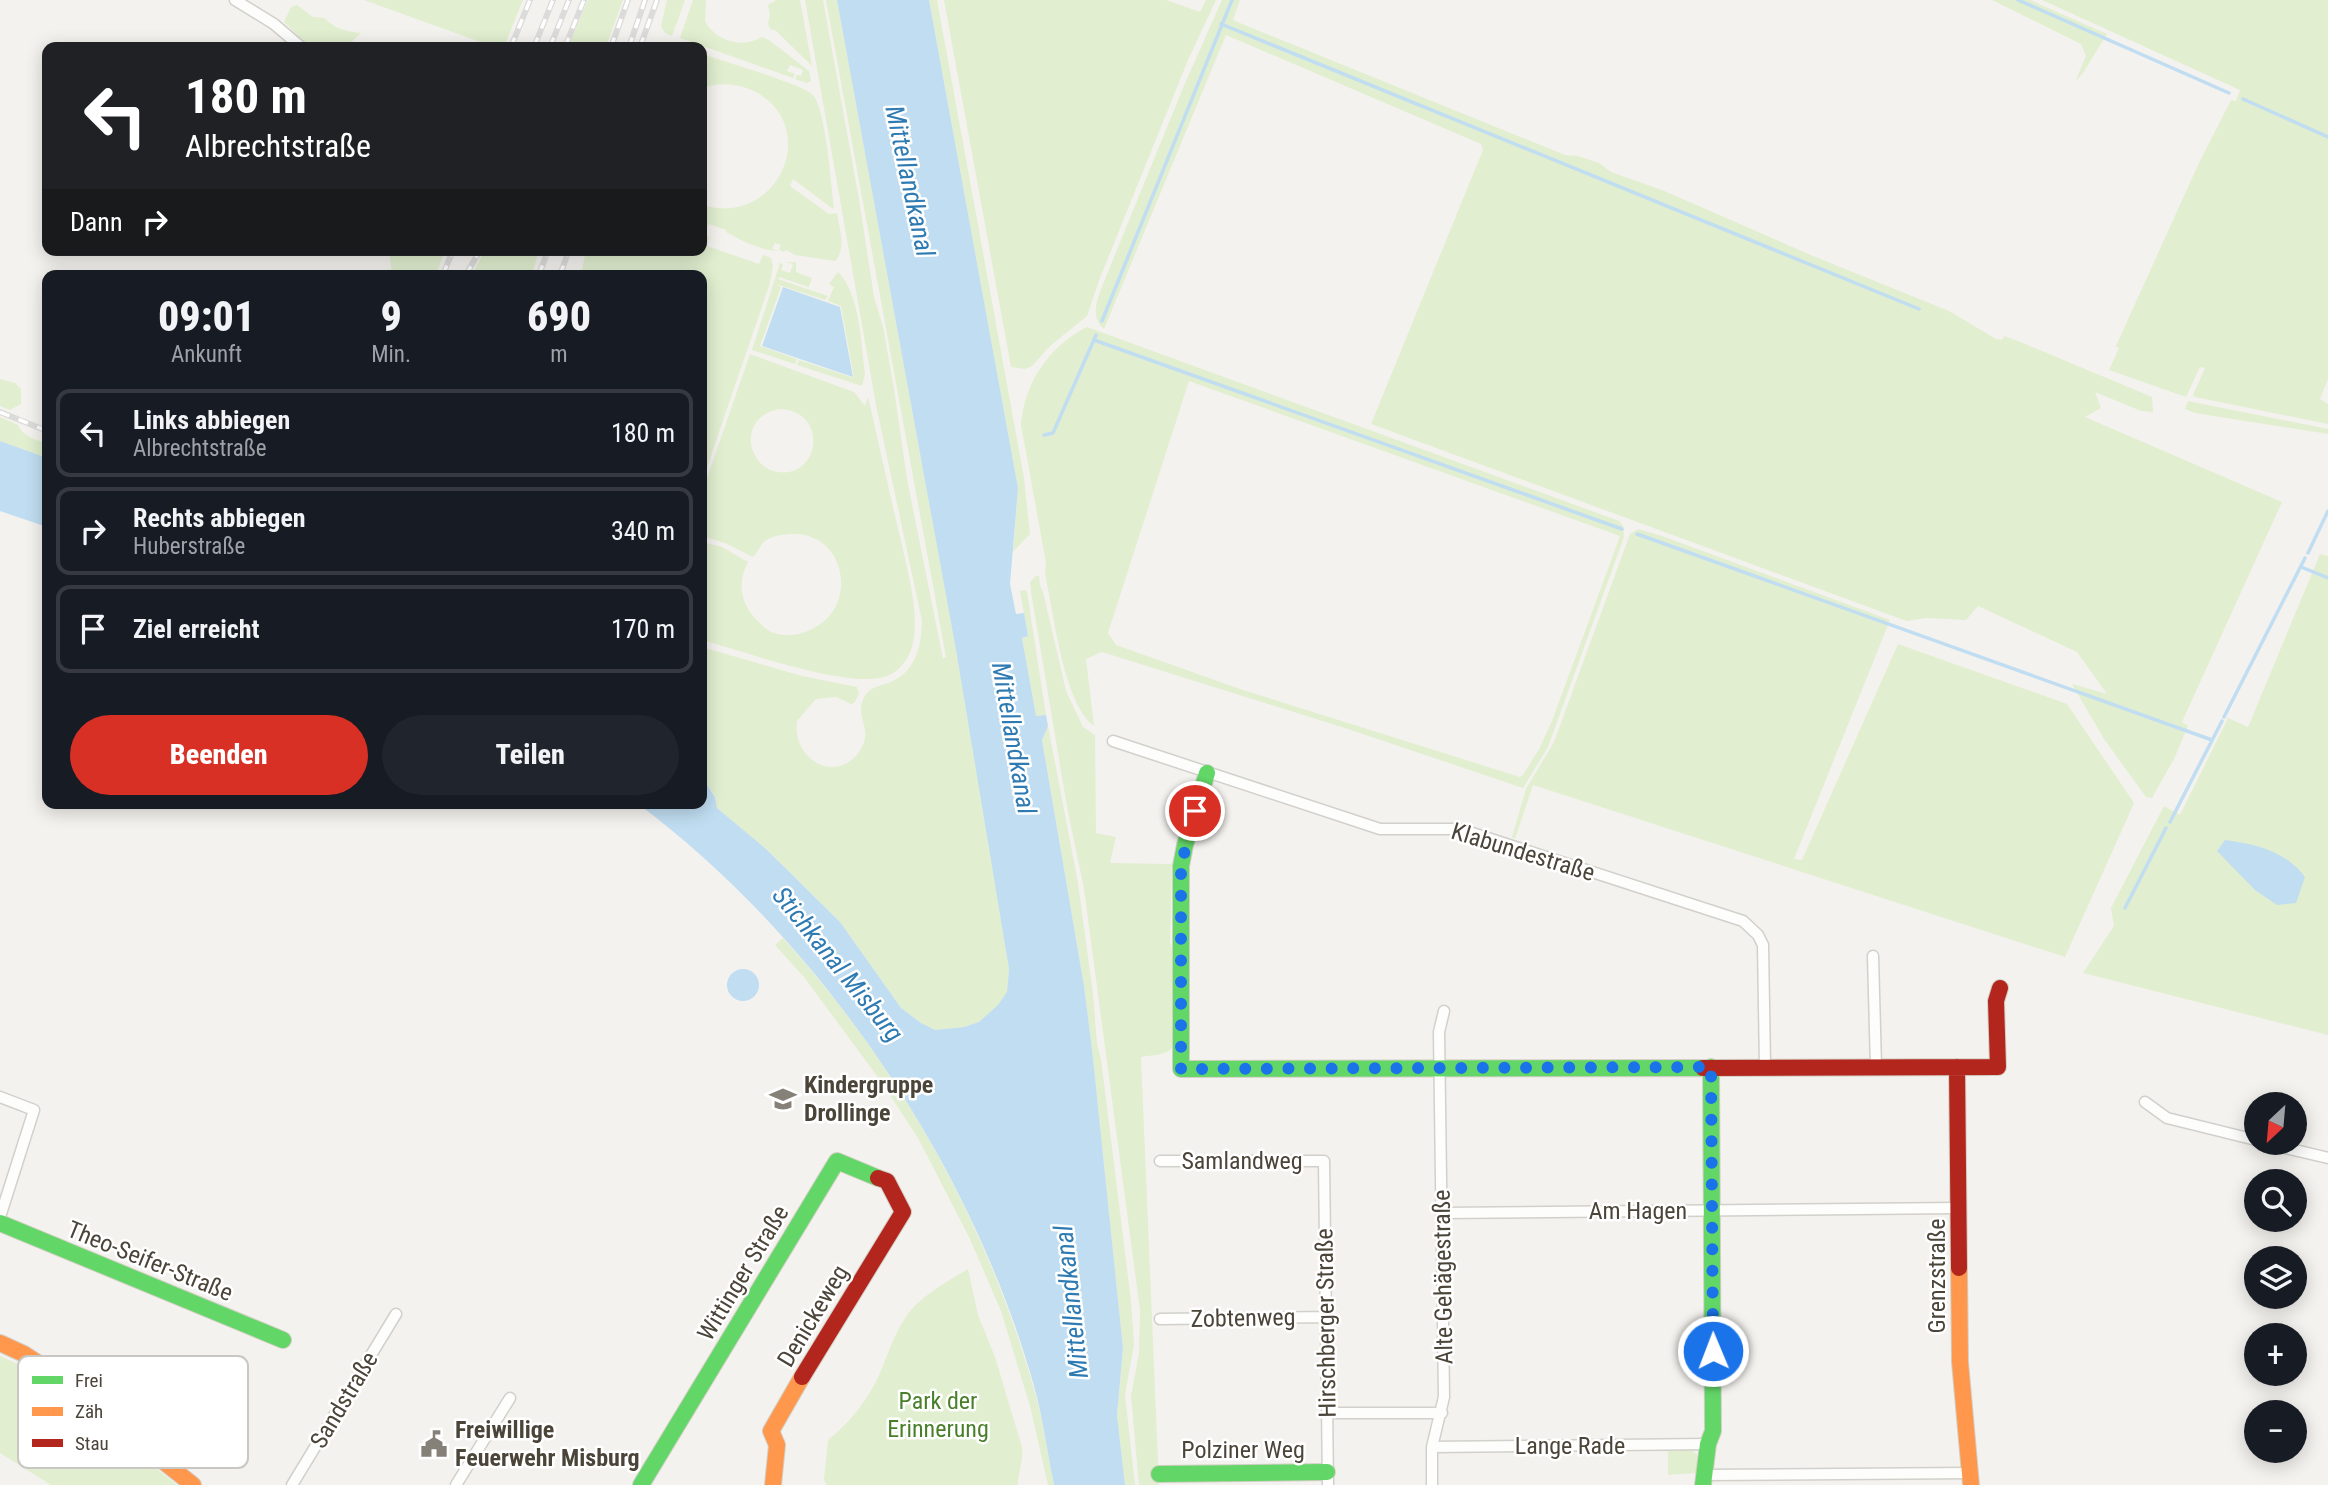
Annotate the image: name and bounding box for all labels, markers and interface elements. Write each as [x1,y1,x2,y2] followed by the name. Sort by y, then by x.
[185,68,307,125] text: 180 m
[70,70,161,161] icon: left
[879,103,941,260] water label: Mittellandkanal
[185,127,371,165] text: Albrechtstraße
[136,203,174,241] icon: right
[70,207,122,237] text: Dann
[158,292,255,341] text: 09:01
[380,292,402,341] text: 9
[527,292,591,341] text: 690
[171,341,242,368] text: Ankunft
[371,341,411,368] text: Min.
[550,341,568,368] text: m
[133,405,290,435] text: Links abbiegen
[74,414,112,452] icon: left
[611,418,675,448] text: 180 m
[133,435,267,462] text: Albrechtstraße
[133,503,306,533] text: Rechts abbiegen
[74,512,112,550] icon: right
[611,516,675,546] text: 340 m
[133,533,245,560] text: Huberstraße
[74,610,112,648] icon: arrive
[133,614,259,644] text: Ziel erreicht
[611,614,675,644] text: 170 m
[986,660,1042,817] water label: Mittellandkanal
[70,715,368,795] button: Beenden
[382,715,679,795] button: Teilen
[1165,781,1225,841] pin
[1176,792,1214,830] icon: arrive
[1448,817,1598,887] street label: Klabundestraße
[766,881,910,1047] water label: Stichkanal Misburg
[804,1071,933,1127] place label: Kindergruppe Drollinge
[768,1084,798,1114] school or university icon: Kindergruppe Drollinge
[2244,1092,2306,1155] north arrow
[2244,1092,2307,1463] map controls
[1181,1147,1303,1175] street label: Samlandweg
[2244,1169,2307,1232] button: search
[1427,1189,1459,1365] street label: Alte Gehägestraße
[1589,1197,1687,1225] street label: Am Hagen
[692,1200,794,1346] street label: Wittinger Straße
[63,1215,237,1307] street label: Theo-Seifer-Straße
[1923,1219,1951,1333] street label: Grenzstraße
[1048,1223,1094,1380] water label: Mittellandkanal
[1310,1228,1342,1418] street label: Hirschberger Straße
[2244,1246,2307,1309] button: layers
[772,1260,854,1372] street label: Denickeweg
[1190,1303,1296,1333] street label: Zobtenweg
[1676,1314,1750,1388] position arrow
[2244,1323,2307,1386] button: +
[304,1347,384,1453] street label: Sandstraße
[18,1356,248,1468] legend
[75,1369,103,1392] text: Frei
[887,1387,989,1443] park label: Park der Erinnerung
[75,1400,103,1423] text: Zäh
[2244,1400,2307,1463] button: −
[455,1416,640,1472] place label: Freiwillige Feuerwehr Misburg
[419,1429,449,1459] public building icon: Freiwillige Feuerwehr Misburg
[75,1432,109,1455] text: Stau
[1515,1432,1625,1460] street label: Lange Rade
[1181,1436,1305,1464] street label: Polziner Weg

